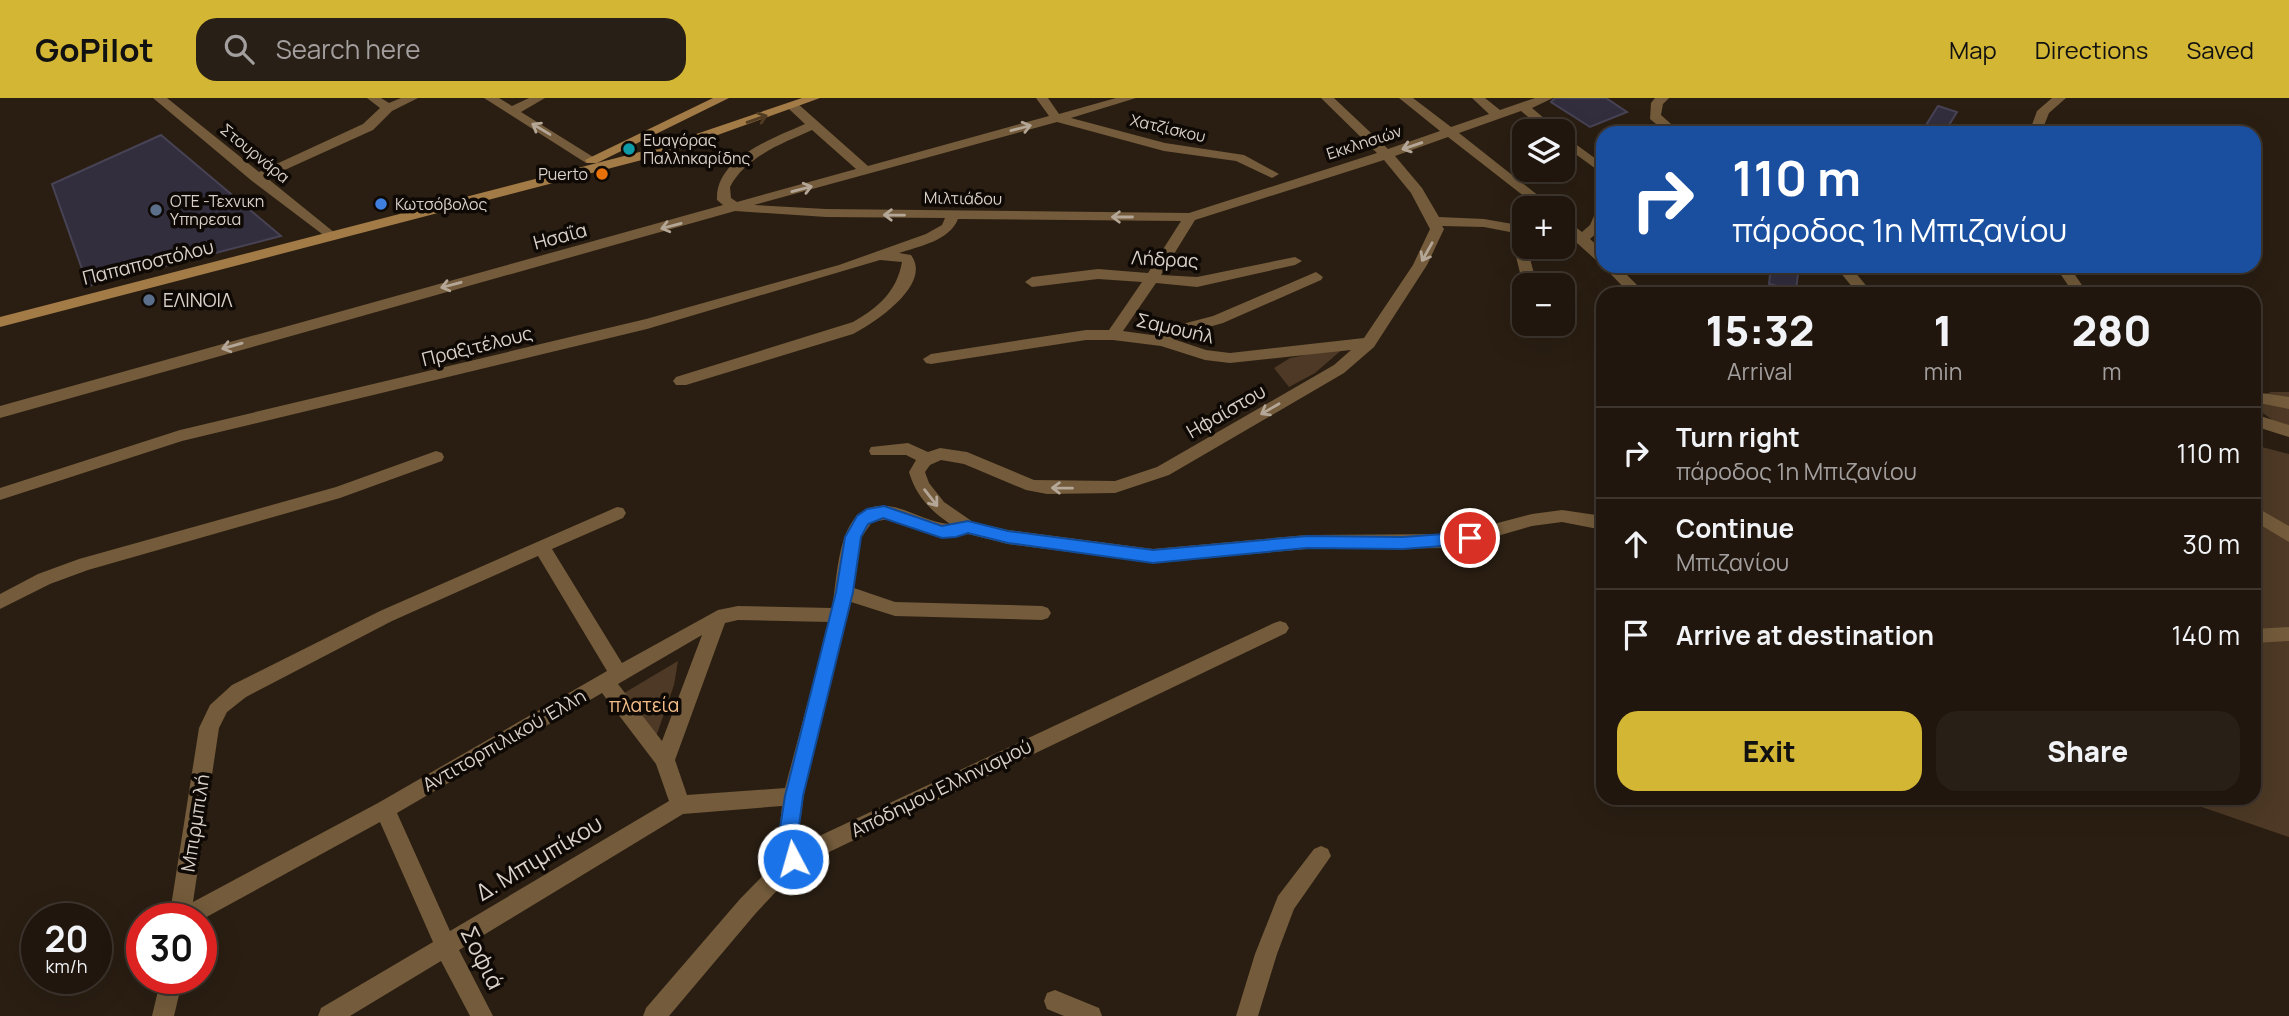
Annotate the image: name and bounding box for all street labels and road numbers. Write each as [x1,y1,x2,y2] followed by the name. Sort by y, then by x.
[1128,109,1208,147] street label: Χατζίσκου
[216,118,294,188] street label: Στουρνάρα
[1324,119,1404,165] street label: Εκκλησιών
[924,186,1002,210] street label: Μιλτιάδου
[530,216,590,256] street label: Ησαΐα
[80,233,216,291] street label: Παπαποστόλου
[1131,244,1199,274] street label: Λήδρας
[1134,306,1216,350] street label: Σαμουήλ
[419,320,535,372] street label: Πραξιτέλους
[1182,378,1270,444] street label: Ηφαίστου
[417,683,591,797] street label: Αντιτορπιλικού Έλλη
[846,733,1036,843] street label: Απόδημου Ελληνισμού
[174,772,216,874] street label: Μπιρμπιλή
[469,807,608,908] street label: Δ. Μπιμπίκου
[453,920,512,995] street label: Σοφιά

